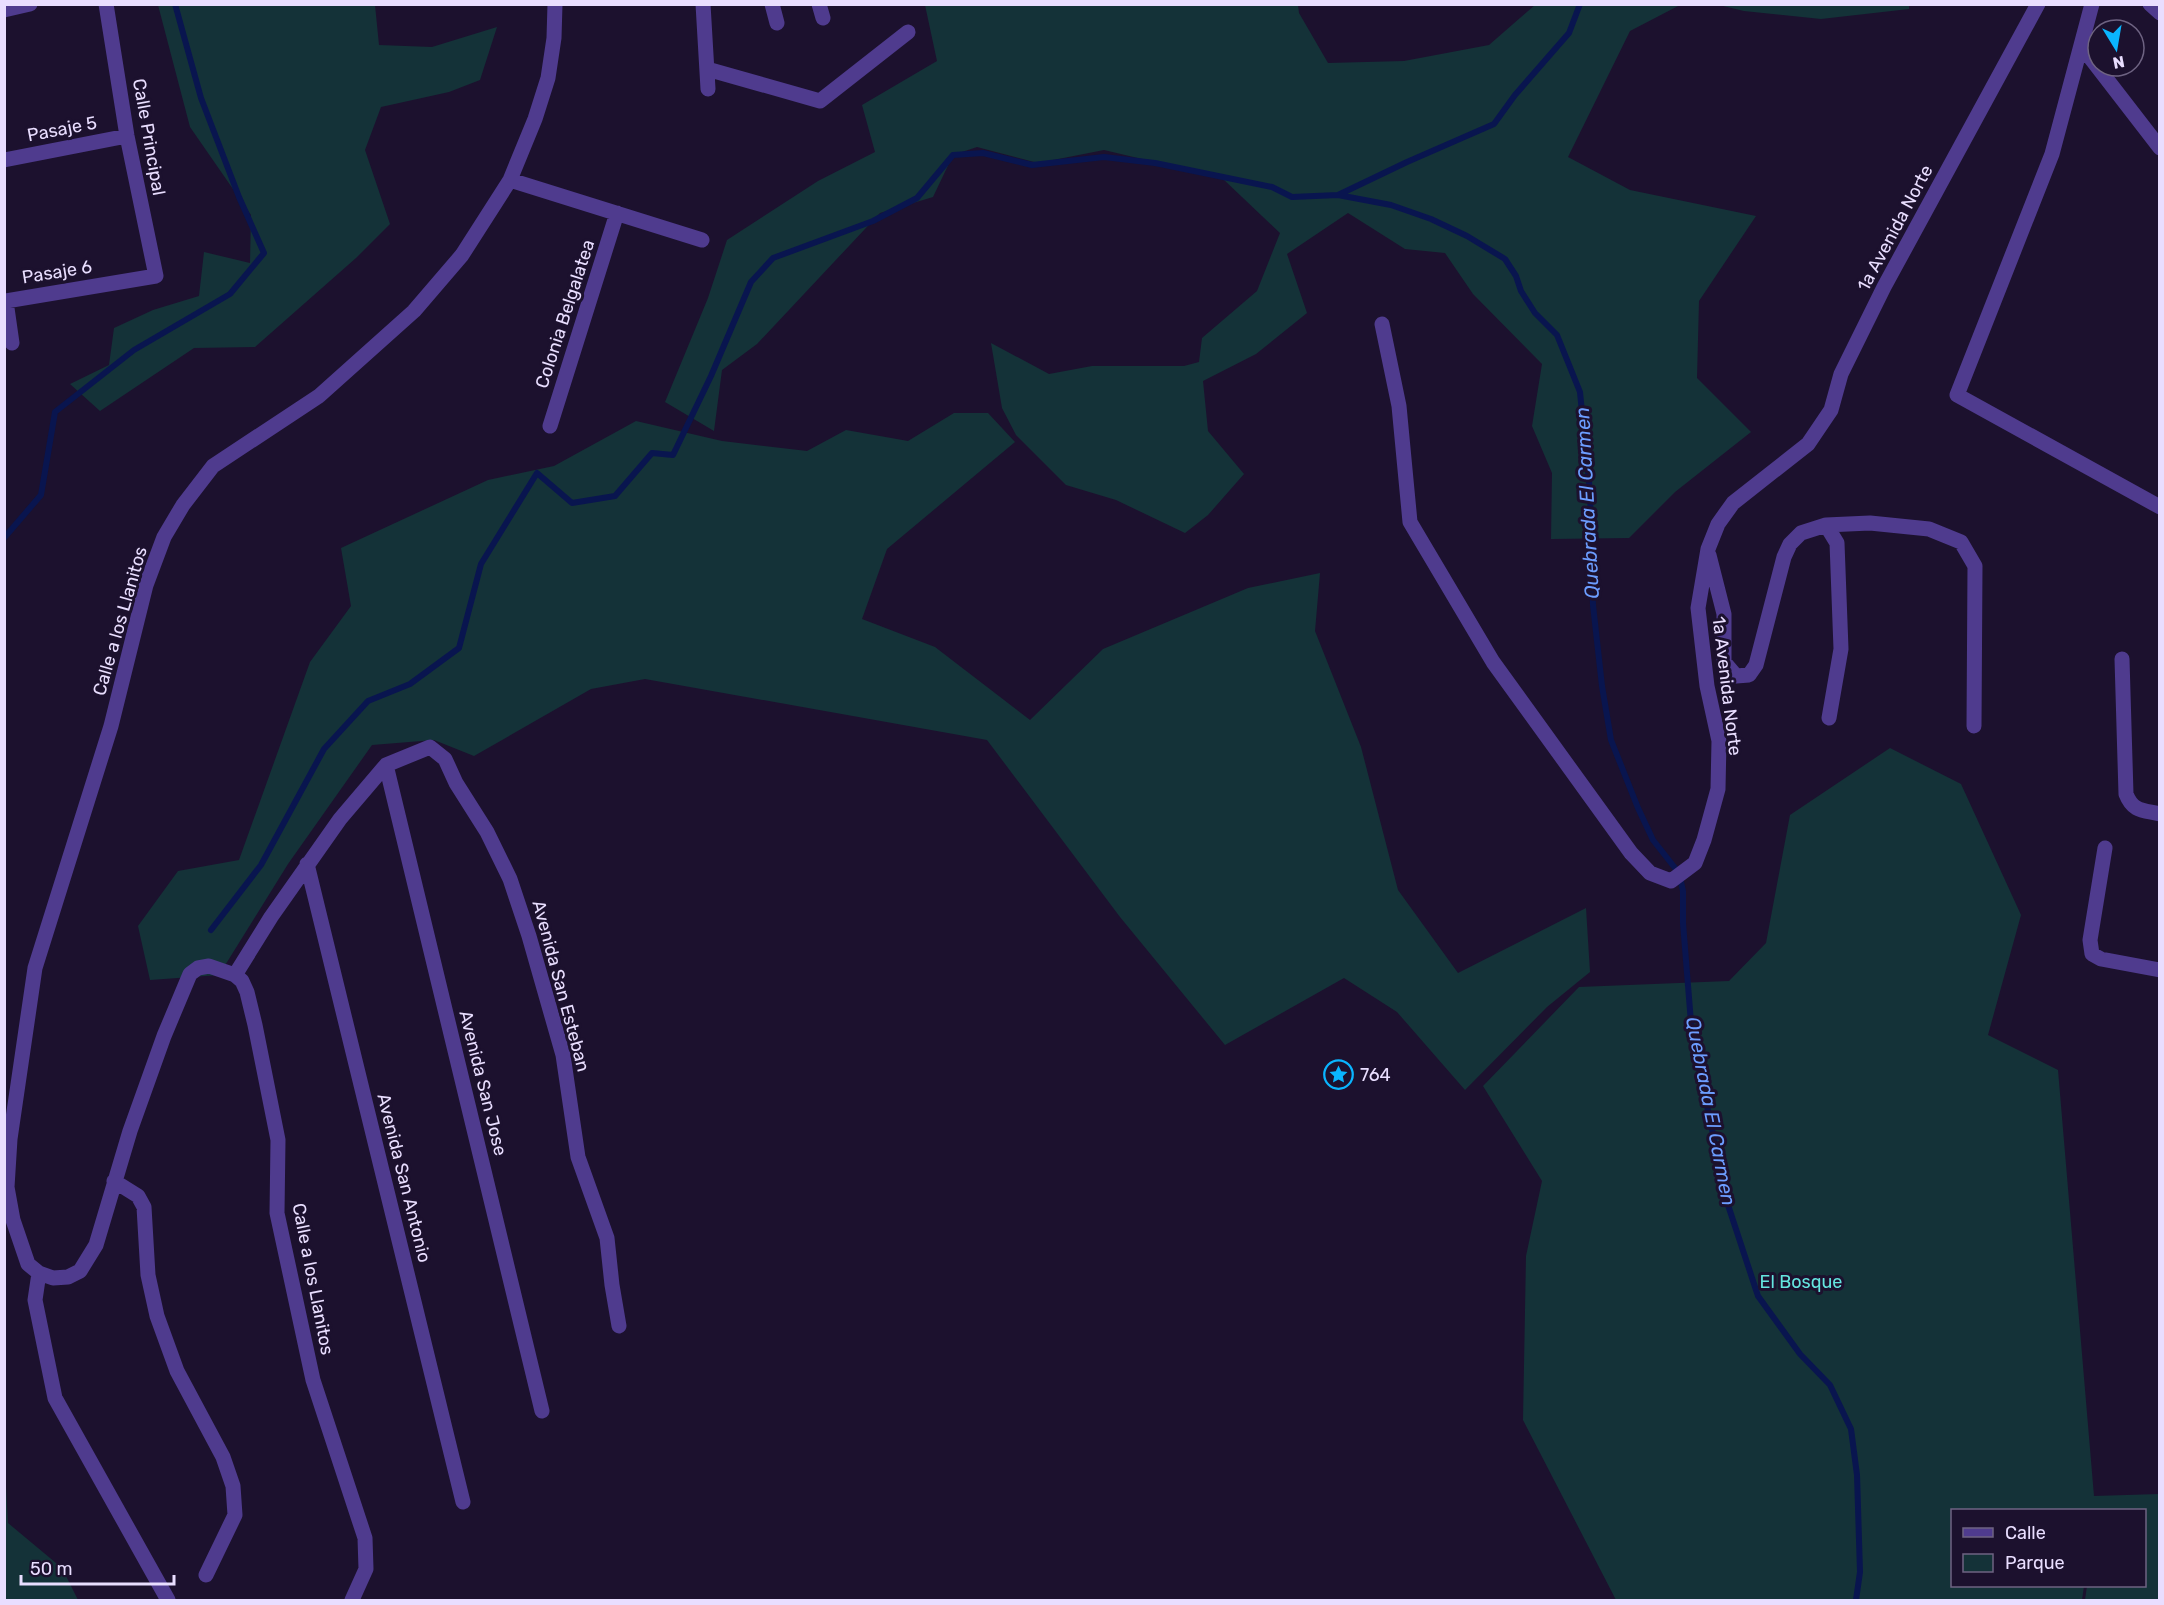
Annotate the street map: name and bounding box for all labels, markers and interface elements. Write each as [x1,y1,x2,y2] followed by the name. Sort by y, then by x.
[2086,18,2146,78] north arrow
[2111,52,2126,73] text: N
[128,77,170,197] street label: Calle Principal
[25,111,99,147] street label: Pasaje 5
[1852,161,1938,295] street label: 1a Avenida Norte
[531,237,599,391] street label: Colonia Belgalatea
[20,256,94,288] street label: Pasaje 6
[1570,406,1604,600] water label: Quebrada El Carmen
[88,544,152,698] street label: Calle a los Llanitos
[1708,615,1746,757] street label: 1a Avenida Norte
[528,898,594,1074] street label: Avenida San Esteban
[454,1008,512,1158] street label: Avenida San Jose
[1681,1014,1741,1208] water label: Quebrada El Carmen
[1323,1059,1355,1091] place icon: 764
[1360,1064,1391,1086] place label: 764
[372,1091,436,1265] street label: Avenida San Antonio
[288,1201,338,1357] street label: Calle a los Llanitos
[1760,1271,1842,1293] park label: El Bosque
[1951,1509,2146,1587] legend
[2005,1522,2046,1544] text: Calle
[21,1548,174,1586] scale bar
[2005,1552,2065,1574] text: Parque
[30,1558,73,1580] text: 50 m

